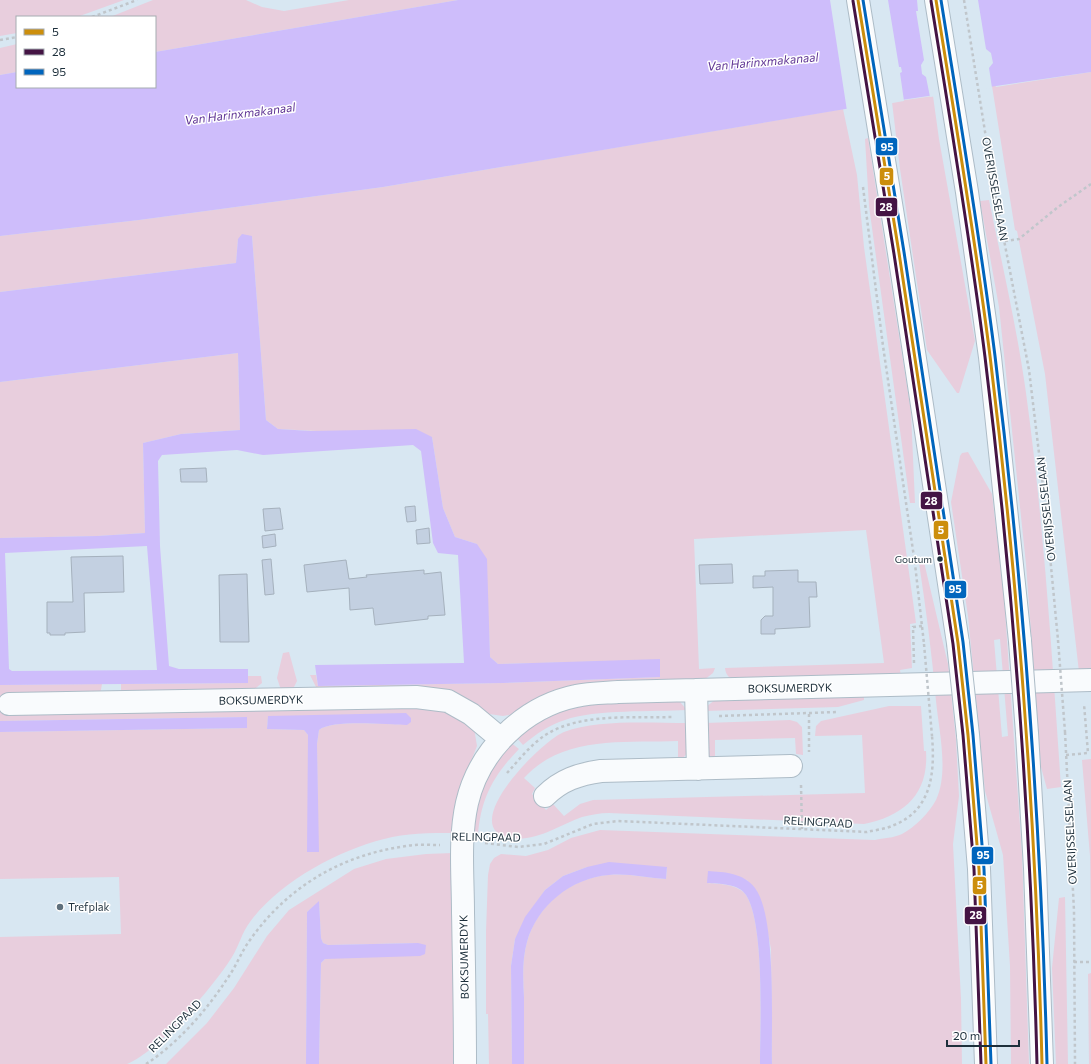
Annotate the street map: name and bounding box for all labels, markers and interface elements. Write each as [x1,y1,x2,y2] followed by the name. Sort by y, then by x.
[16,16,156,88] legend
[52,24,59,38] text: 5
[52,44,66,58] text: 28
[707,49,820,73] water label: Van Harinxmakanaal
[52,64,66,78] text: 95
[184,99,297,127] water label: Van Harinxmakanaal
[979,136,1011,242] street label: OVERIJSSELSELAAN
[875,137,898,156] line badge: 95
[880,140,894,153] text: 95
[879,167,894,186] line badge: 5
[884,169,890,182] text: 5
[875,197,898,217] line badge: 28
[880,200,893,213] text: 28
[1034,456,1058,562] street label: OVERIJSSELSELAAN
[920,491,943,510] line badge: 28
[925,494,938,507] text: 28
[933,520,949,540] line badge: 5
[938,523,944,536] text: 5
[895,553,932,565] place label: Goutum
[935,554,945,564] marker: Goutum
[944,580,967,599] line badge: 95
[948,582,962,595] text: 95
[748,680,833,695] street label: BOKSUMERDYK
[219,692,304,707] street label: BOKSUMERDYK
[1060,779,1080,885] street label: OVERIJSSELSELAAN
[783,813,853,830] street label: RELINGPAAD
[451,829,521,844] street label: RELINGPAAD
[971,846,994,865] line badge: 95
[976,848,990,861] text: 95
[972,876,987,895] line badge: 5
[977,878,983,891] text: 5
[68,900,109,913] place label: Trefplak
[55,902,65,912] marker: Trefplak
[964,906,987,925] line badge: 28
[970,908,983,921] text: 28
[456,914,471,999] street label: BOKSUMERDYK
[146,997,204,1055] street label: RELINGPAAD
[947,1022,1019,1048] scale bar
[953,1028,980,1042] text: 20 m

